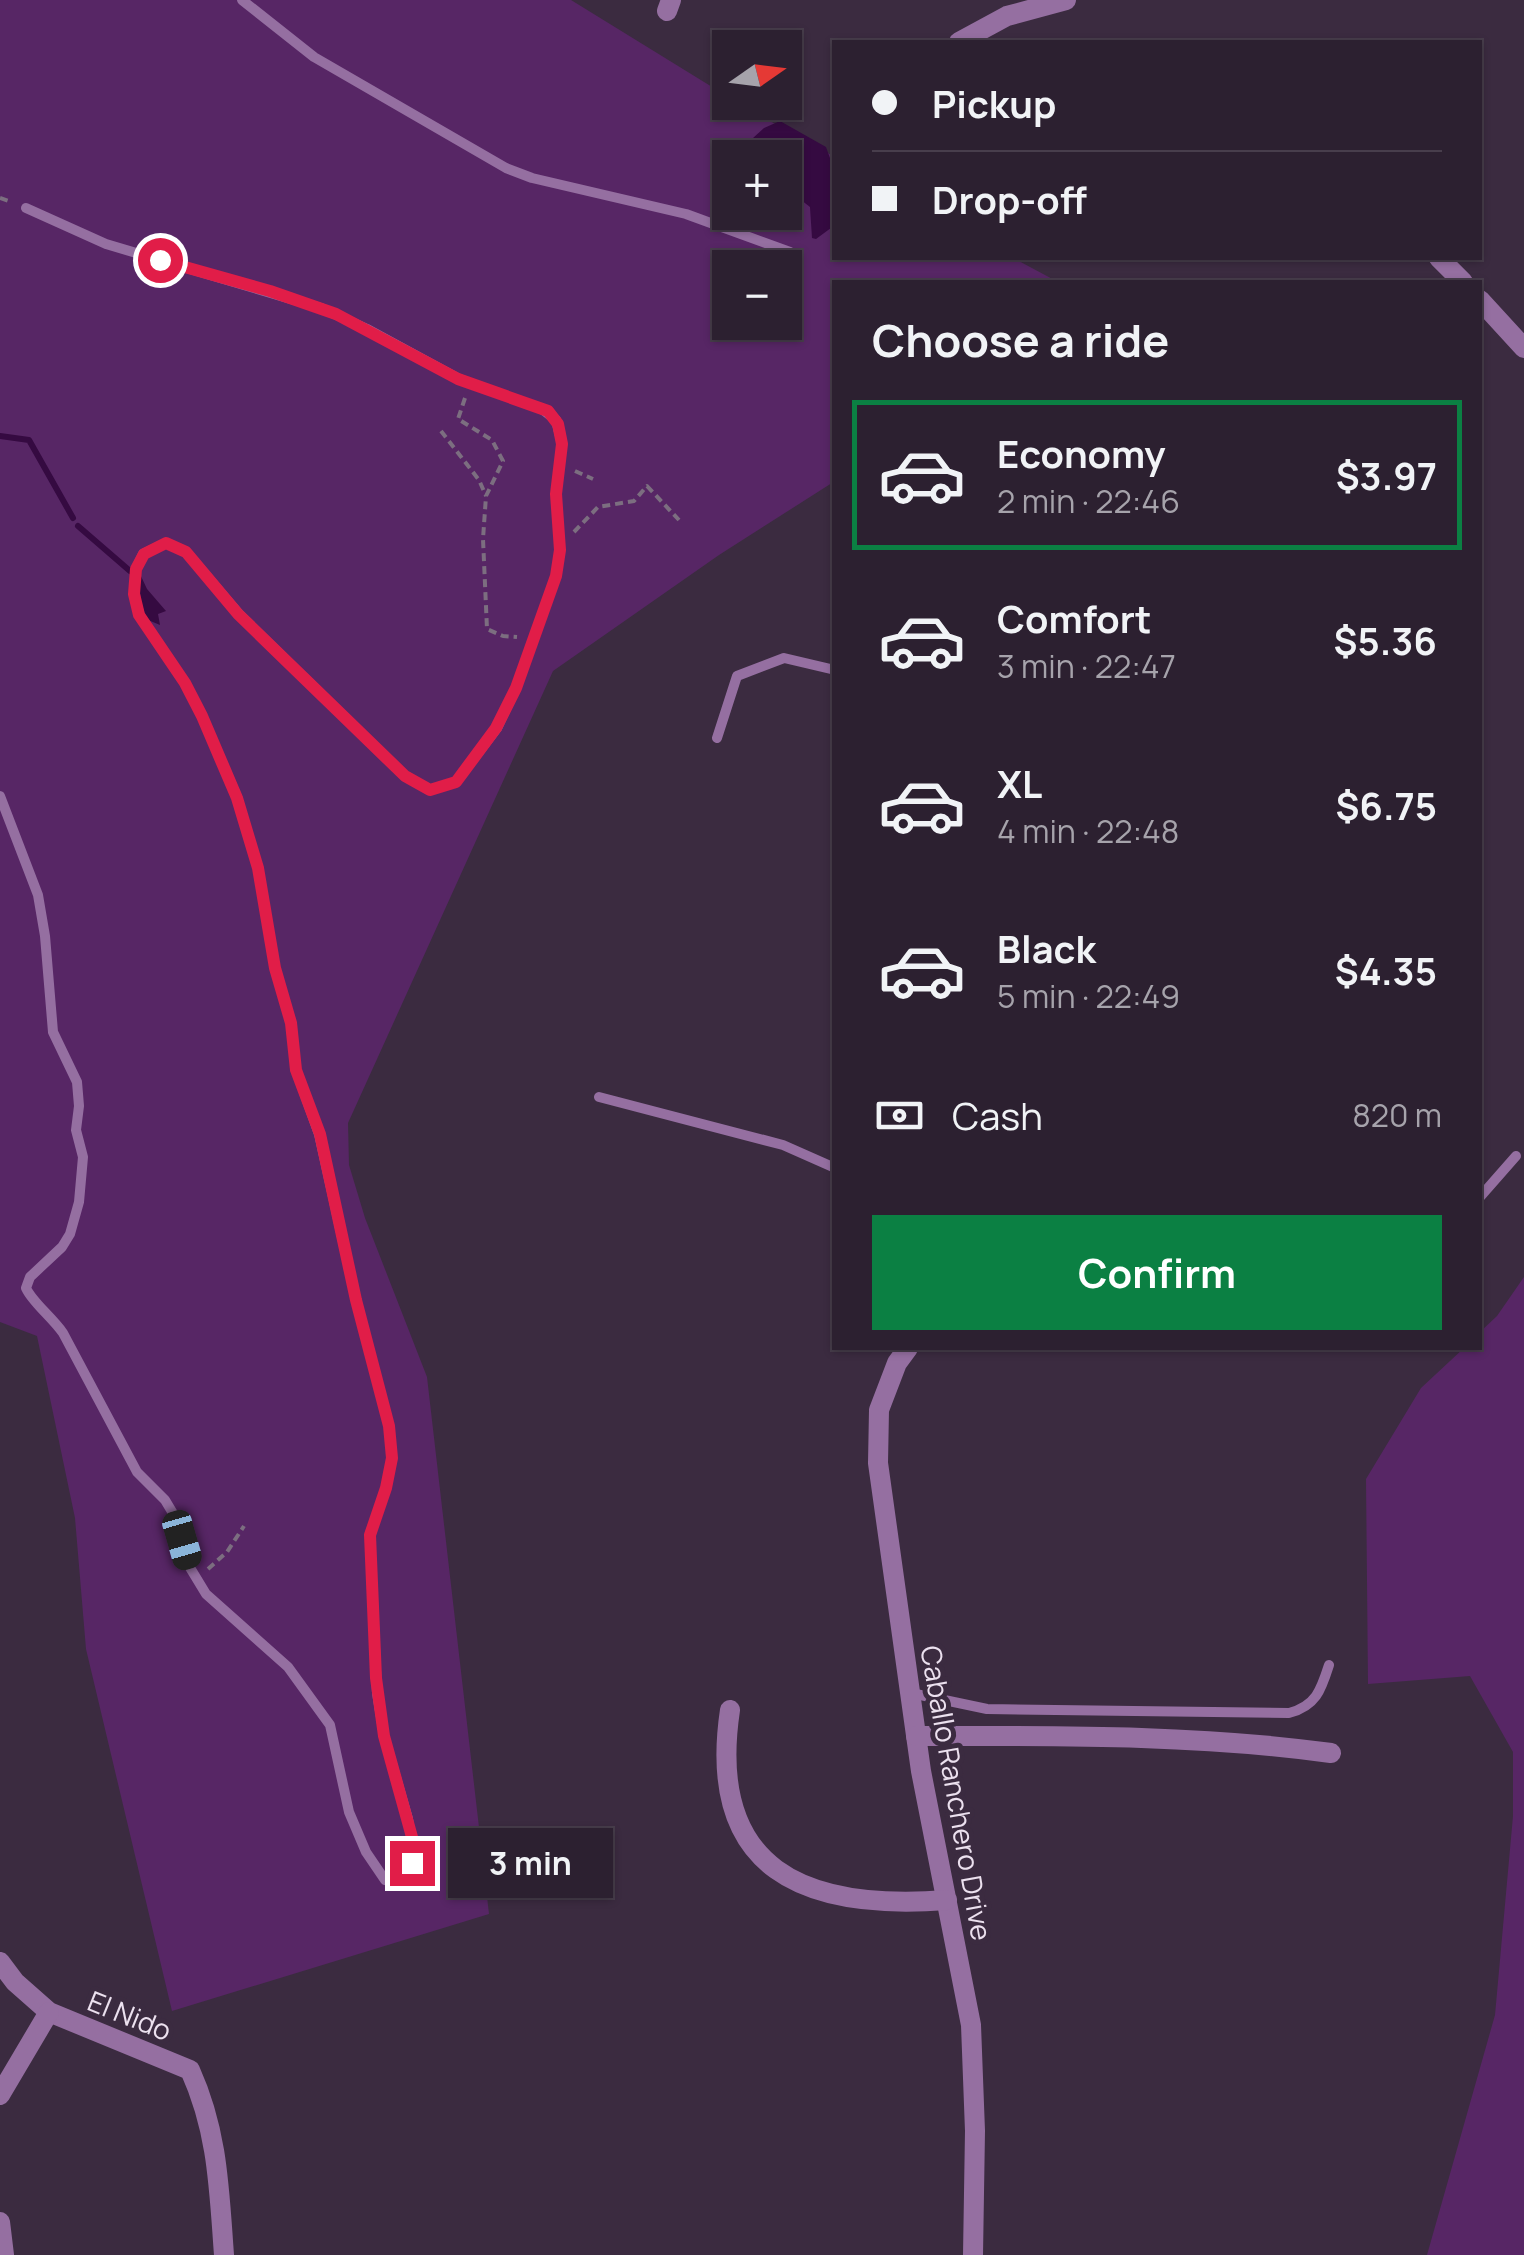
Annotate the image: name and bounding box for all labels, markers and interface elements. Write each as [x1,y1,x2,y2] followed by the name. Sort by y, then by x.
[712,30,802,120] north arrow
[712,30,802,340] map controls
[932,77,1056,129] text: Pickup
[712,140,802,230] button: +
[932,173,1087,225] text: Drop-off
[138,238,183,283] route start
[712,250,802,340] button: −
[872,309,1169,371] text: Choose a ride
[997,427,1166,479] text: Economy
[877,430,967,520] icon: car
[1336,449,1437,501] text: $3.97
[997,479,1180,523] text: 2 min · 22:46
[997,592,1151,644] text: Comfort
[877,595,967,685] icon: car
[1334,614,1437,666] text: $5.36
[997,644,1176,688] text: 3 min · 22:47
[997,757,1042,809] text: XL
[877,760,967,850] icon: car
[1335,779,1437,831] text: $6.75
[997,809,1179,853] text: 4 min · 22:48
[997,922,1096,974] text: Black
[877,925,967,1015] icon: car
[1335,944,1437,996] text: $4.35
[997,974,1180,1018] text: 5 min · 22:49
[872,1088,927,1143] icon: cash
[952,1089,1043,1141] text: Cash
[1352,1093,1442,1137] text: 820 m
[872,1215,1442,1330] button: Confirm
[159,1507,205,1573] car
[912,1643,1002,1943] street label: Caballo Ranchero Drive
[447,1828,612,1898] callout: 3 min
[390,1841,435,1886] route end
[489,1841,572,1885] text: 3 min
[83,1981,177,2049] street label: El Nido

